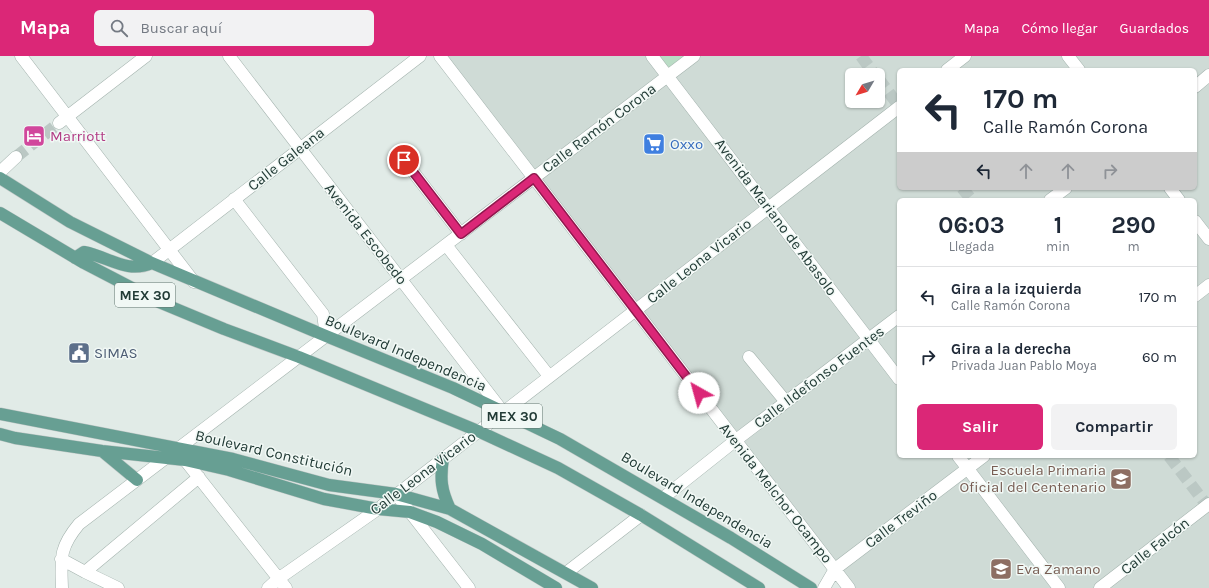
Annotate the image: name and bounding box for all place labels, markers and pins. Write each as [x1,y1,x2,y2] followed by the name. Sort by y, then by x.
[21,123,47,149] hotel icon: Marriott
[50,127,106,145] place label: Marriott
[641,131,667,157] supermarket icon: Oxxo
[670,135,703,153] place label: Oxxo
[387,143,421,177] pin
[66,340,92,366] public building icon: SIMAS
[94,344,138,362] place label: SIMAS
[959,461,1106,496] place label: Escuela Primaria Oficial del Centenario
[1108,466,1134,492] school or university icon: Escuela Primaria Oficial del Centenario
[988,556,1014,582] school or university icon: Eva Zamano
[1016,560,1100,578] place label: Eva Zamano

